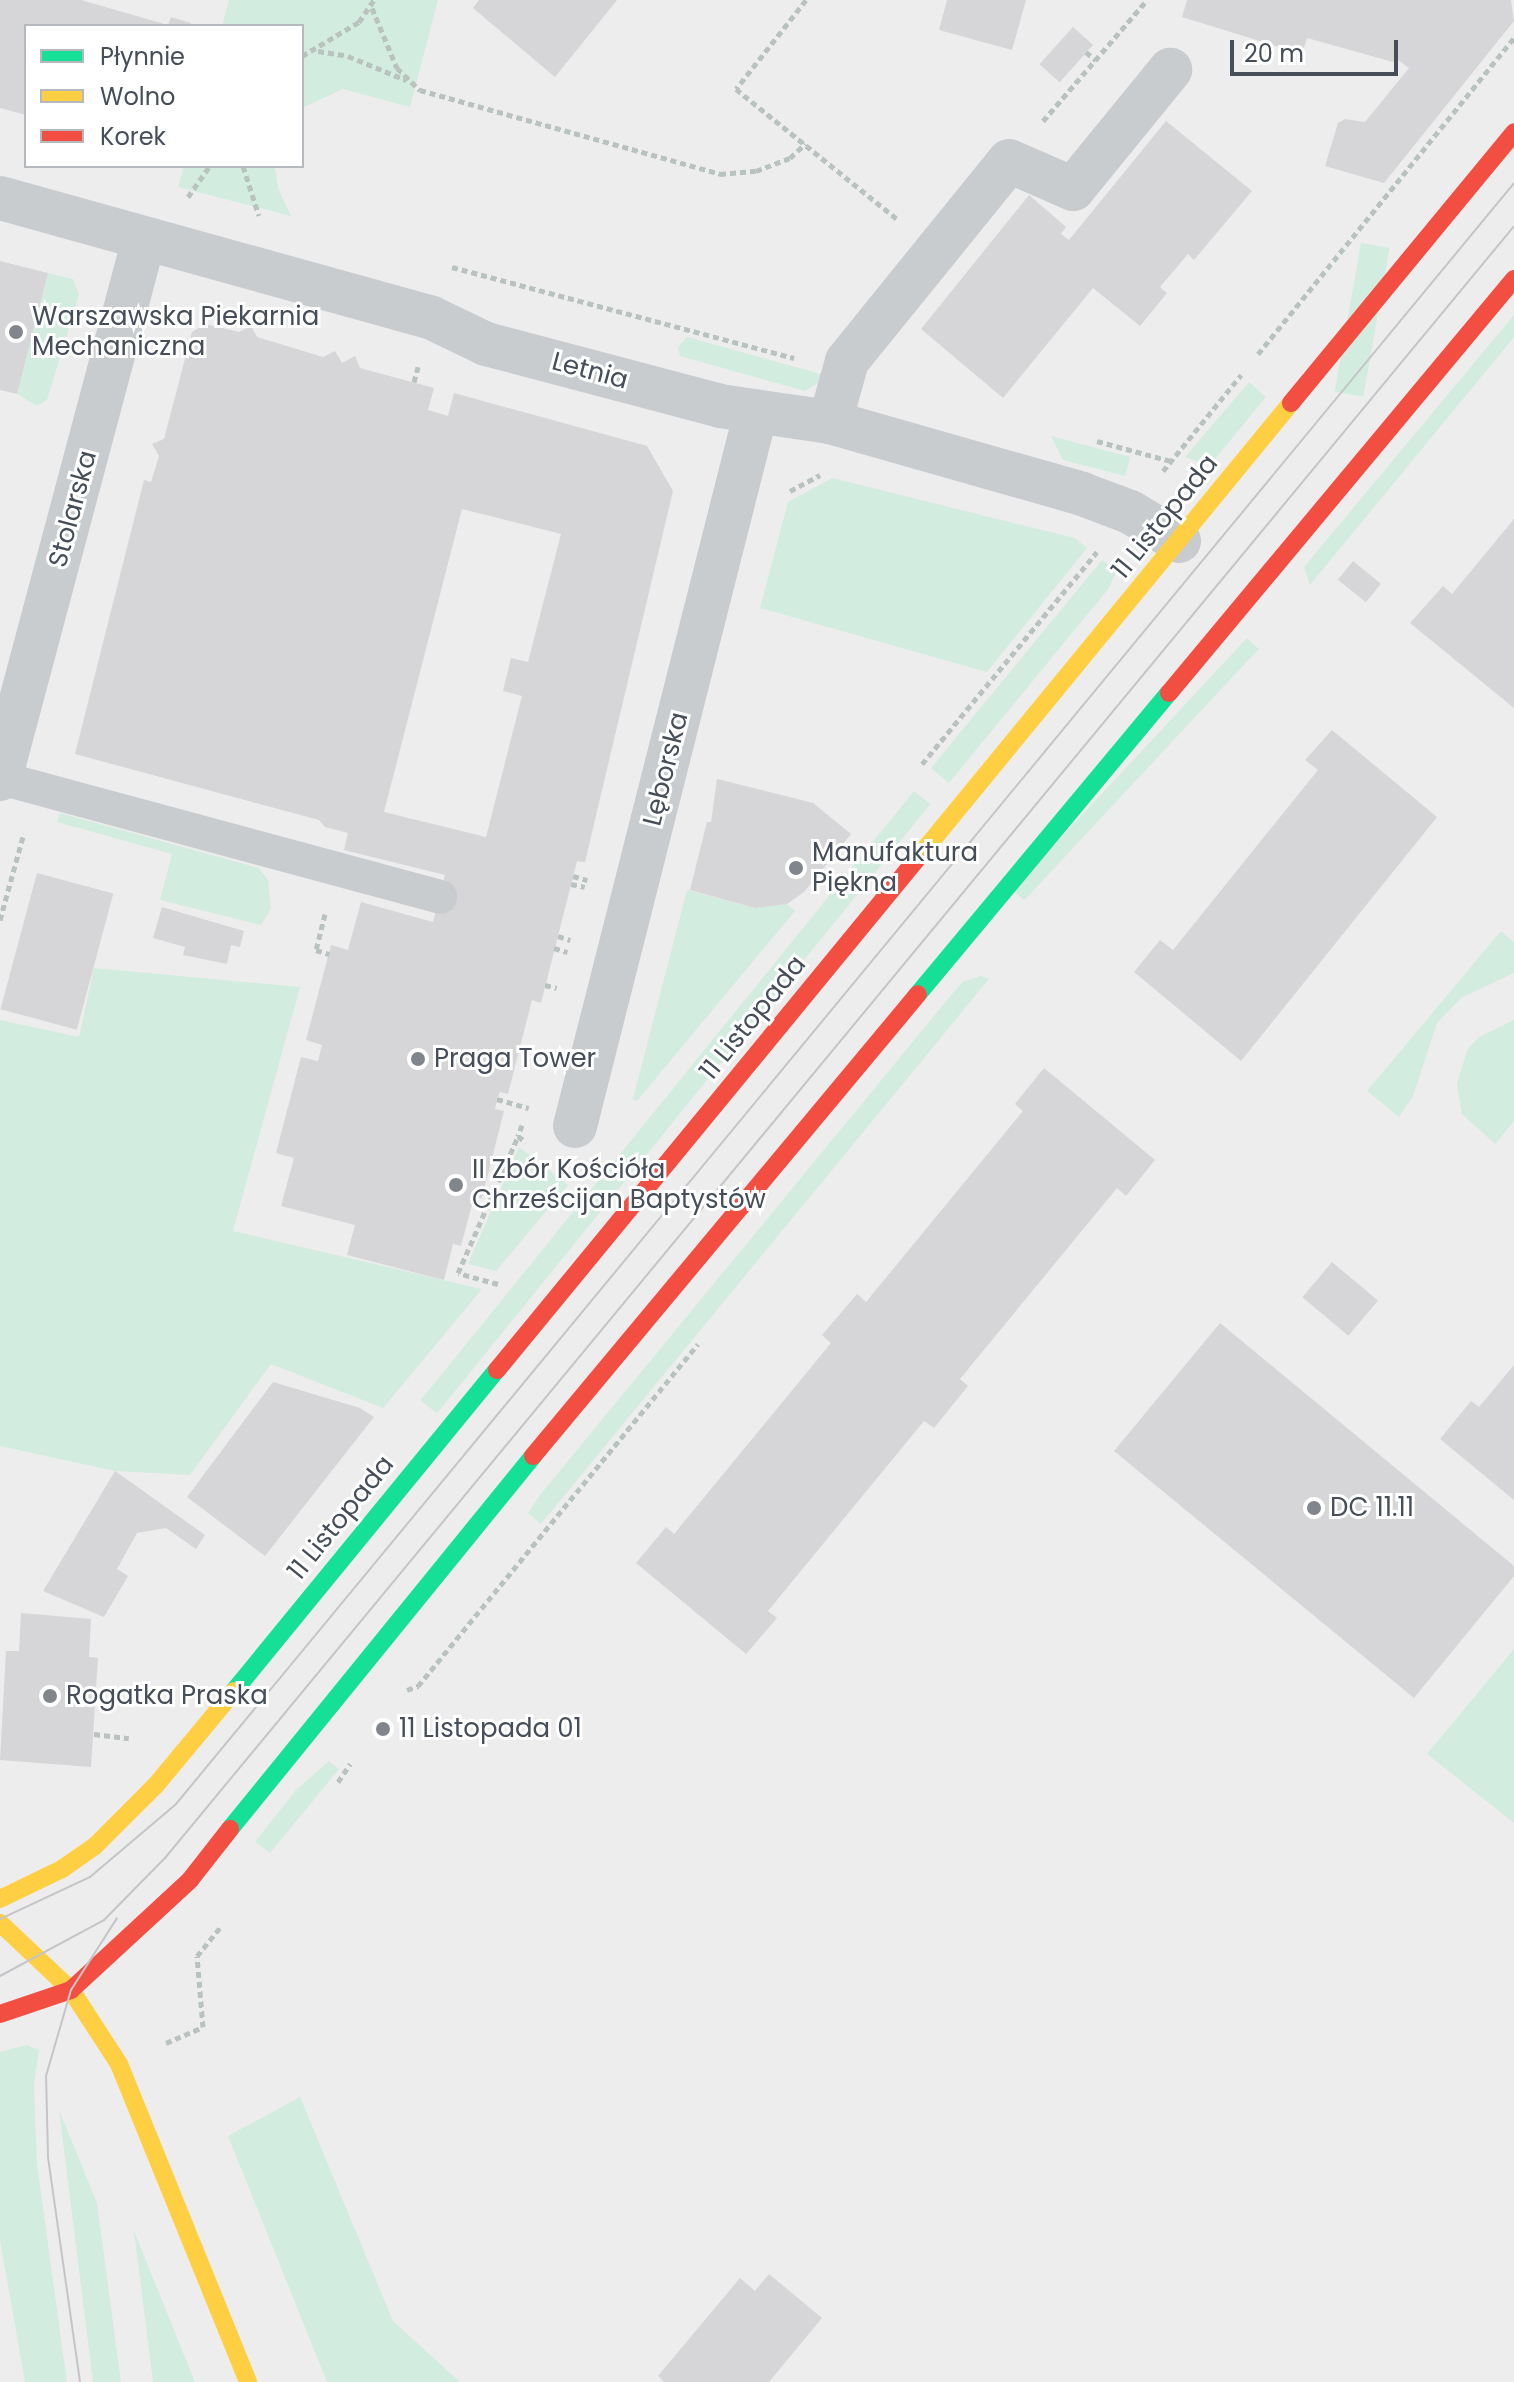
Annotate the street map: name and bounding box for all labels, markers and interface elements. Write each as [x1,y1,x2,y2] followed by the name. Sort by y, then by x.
[24,24,304,168] legend
[1234,24,1402,74] scale bar
[1244,37,1304,70] text: 20 m
[100,40,185,73] text: Płynnie
[100,80,175,113] text: Wolno
[100,120,166,153] text: Korek
[32,301,319,362] place label: Warszawska Piekarnia Mechaniczna
[7,323,25,341] marker: Warszawska Piekarnia Mechaniczna
[549,346,631,396] street label: Letnia
[42,447,104,571] street label: Stolarska
[1105,448,1225,586] street label: 11 Listopada
[637,709,695,829] street label: Lęborska
[812,837,978,898] place label: Manufaktura Piękna
[787,859,805,877] marker: Manufaktura Piękna
[693,949,813,1087] street label: 11 Listopada
[434,1043,596,1075] place label: Praga Tower
[409,1050,427,1068] marker: Praga Tower
[472,1154,766,1216] place label: II Zbór Kościóła Chrześcijan Baptystów
[447,1176,465,1194] marker: II Zbór Kościóła Chrześcijan Baptystów
[281,1449,401,1587] street label: 11 Listopada
[1330,1492,1414,1524] place label: DC 11.11
[1305,1499,1323,1517] marker: DC 11.11
[66,1680,268,1712] place label: Rogatka Praska
[41,1687,59,1705] marker: Rogatka Praska
[399,1713,582,1745] place label: 11 Listopada 01
[374,1720,392,1738] marker: 11 Listopada 01

